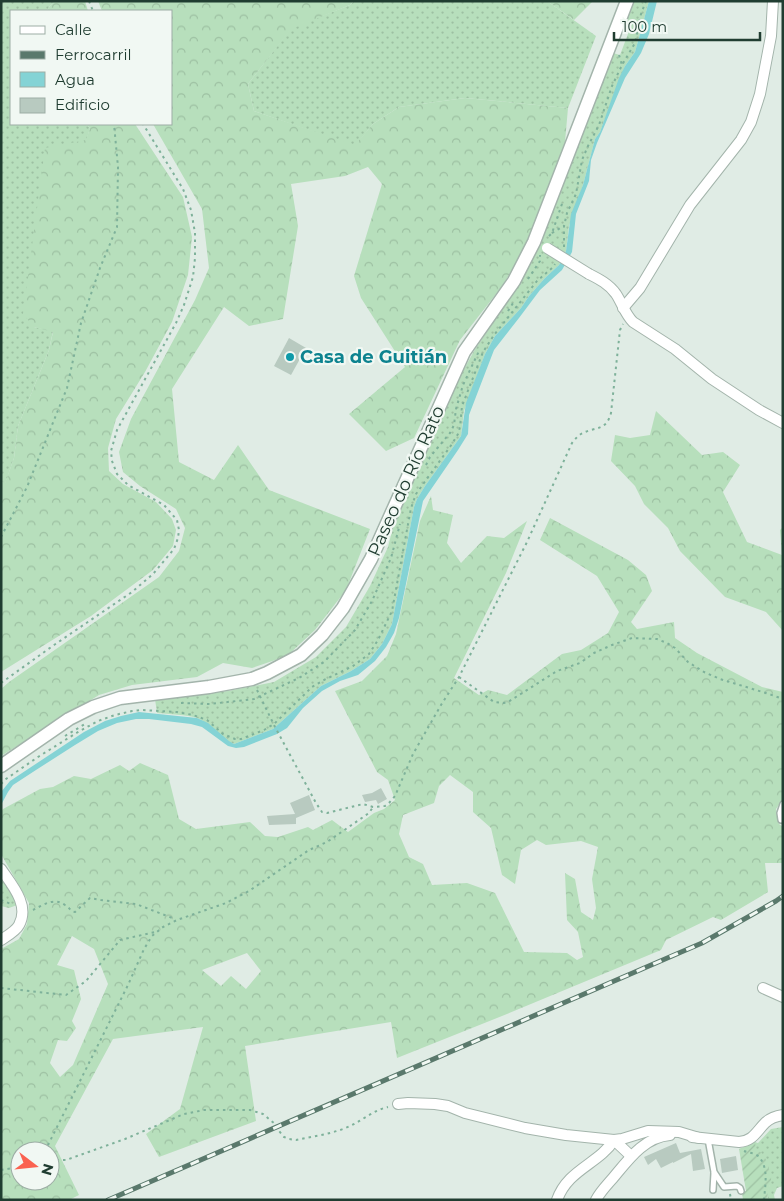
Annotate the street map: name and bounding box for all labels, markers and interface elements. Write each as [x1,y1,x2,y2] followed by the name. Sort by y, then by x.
[10,10,172,125] legend
[614,10,760,42] scale bar
[622,17,667,36] text: 100 m
[55,20,92,39] text: Calle
[55,45,132,64] text: Ferrocarril
[55,70,95,89] text: Agua
[55,95,110,114] text: Edificio
[300,346,447,368] place label: Casa de Guitián
[284,351,296,363] marker: Casa de Guitián
[363,402,449,560] street label: Paseo do Río Rato
[10,1141,60,1191] north arrow
[37,1162,58,1178] text: N

